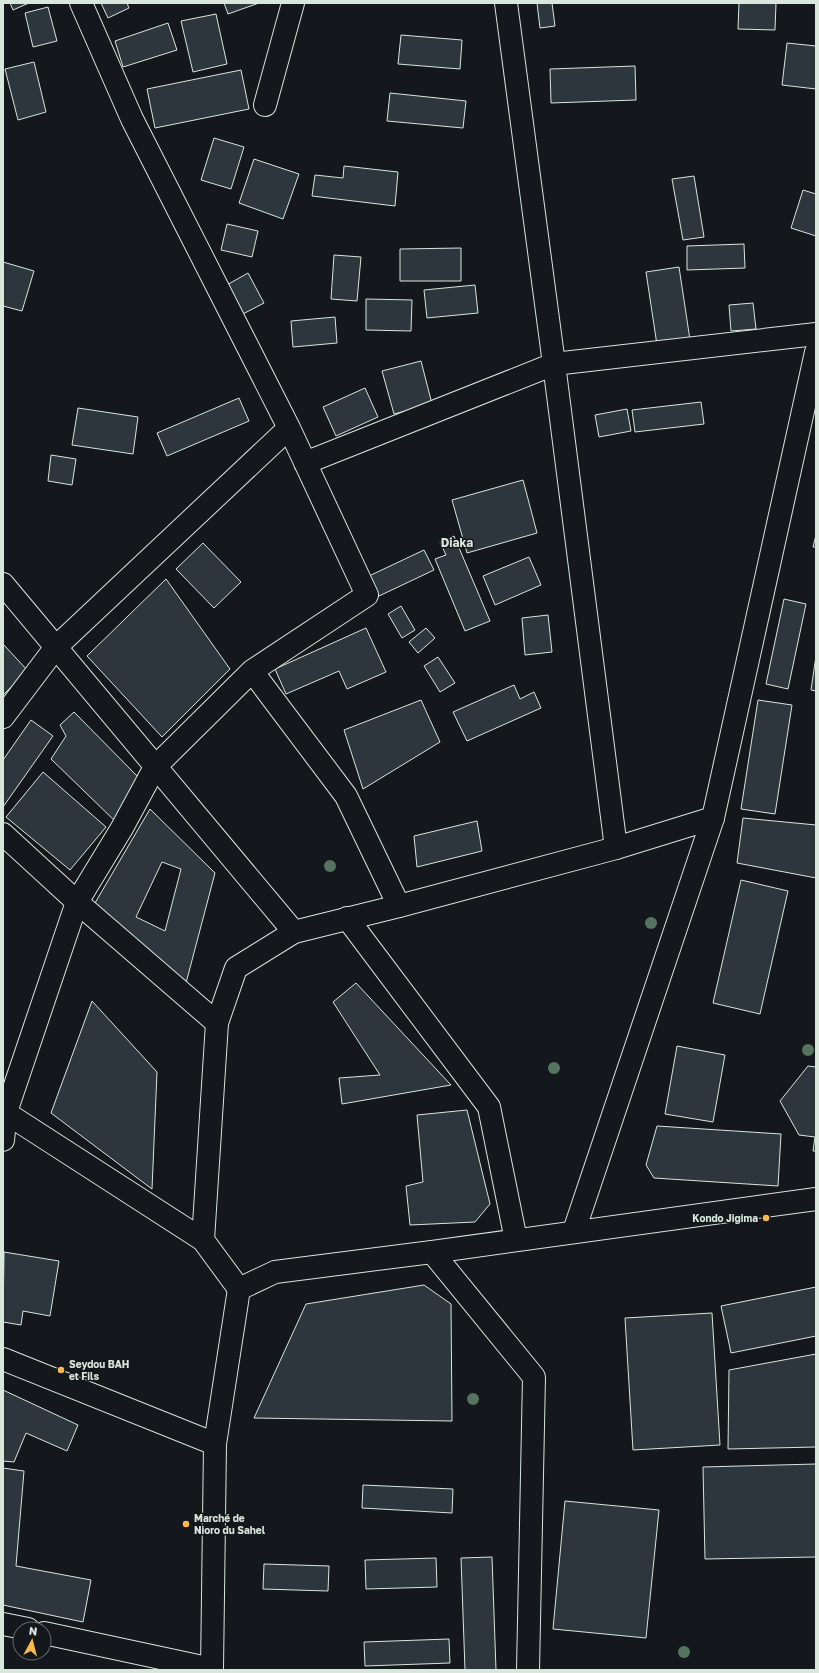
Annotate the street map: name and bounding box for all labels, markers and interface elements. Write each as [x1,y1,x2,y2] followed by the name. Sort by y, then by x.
[441,535,473,550] district label: Diaka
[692,1212,758,1224] place label: Kondo Jigima
[761,1213,771,1223] marker: Kondo Jigima
[69,1358,129,1382] place label: Seydou BAH et Fils
[56,1365,66,1375] marker: Seydou BAH et Fils
[194,1512,266,1536] place label: Marché de Nioro du Sahel
[181,1519,191,1529] marker: Marché de Nioro du Sahel
[12,1621,52,1661] north arrow
[28,1624,38,1638] text: N

